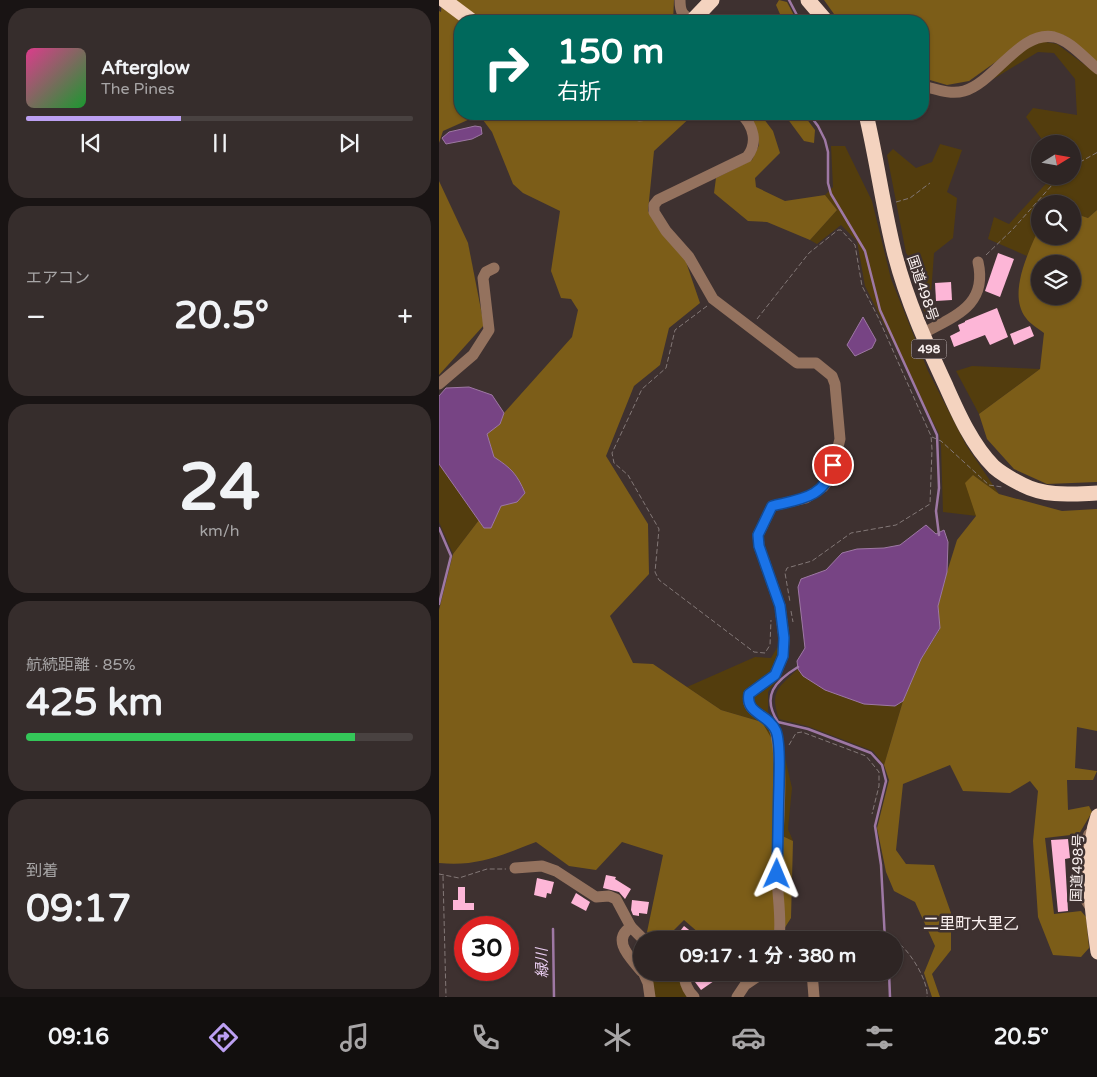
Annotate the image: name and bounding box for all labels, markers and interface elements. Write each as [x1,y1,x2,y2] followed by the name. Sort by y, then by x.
[557,31,664,73] text: 150 m
[474,35,539,100] icon: right
[101,57,190,79] text: Afterglow
[101,79,175,99] text: The Pines
[557,79,601,105] text: 右折
[77,129,105,157] icon: previous
[206,129,234,157] icon: pause
[335,129,363,157] icon: next
[1031,135,1081,185] north arrow
[1031,135,1081,305] map controls
[1031,195,1081,245] button: search
[903,253,942,323] street label: 国道498号
[1031,255,1081,305] button: layers
[26,268,90,288] text: エアコン
[174,293,269,339] text: 20.5°
[26,300,46,334] text: −
[397,300,413,334] text: +
[911,339,947,358] road number: 498
[812,444,854,486] pin
[179,449,260,528] text: 24
[819,451,847,479] icon: arrive
[199,521,240,541] text: km/h
[26,655,136,675] text: 航続距離 · 85%
[26,680,163,726] text: 425 km
[1068,834,1087,902] street label: 国道498号
[750,847,802,899] position arrow
[26,861,58,881] text: 到着
[26,886,131,932] text: 09:17
[923,914,1019,934] district label: 二里町大里乙
[454,916,519,981] speed limit sign: 30
[680,945,856,967] text: 09:17 · 1 分 · 380 m
[533,946,551,978] water label: 緑川
[206,1020,241,1055] icon: directions
[337,1020,372,1055] icon: music
[468,1020,503,1055] icon: phone
[600,1020,635,1055] icon: climate
[731,1020,766,1055] icon: car
[862,1020,897,1055] icon: filters
[48,1024,109,1050] text: 09:16
[994,1024,1049,1050] text: 20.5°

